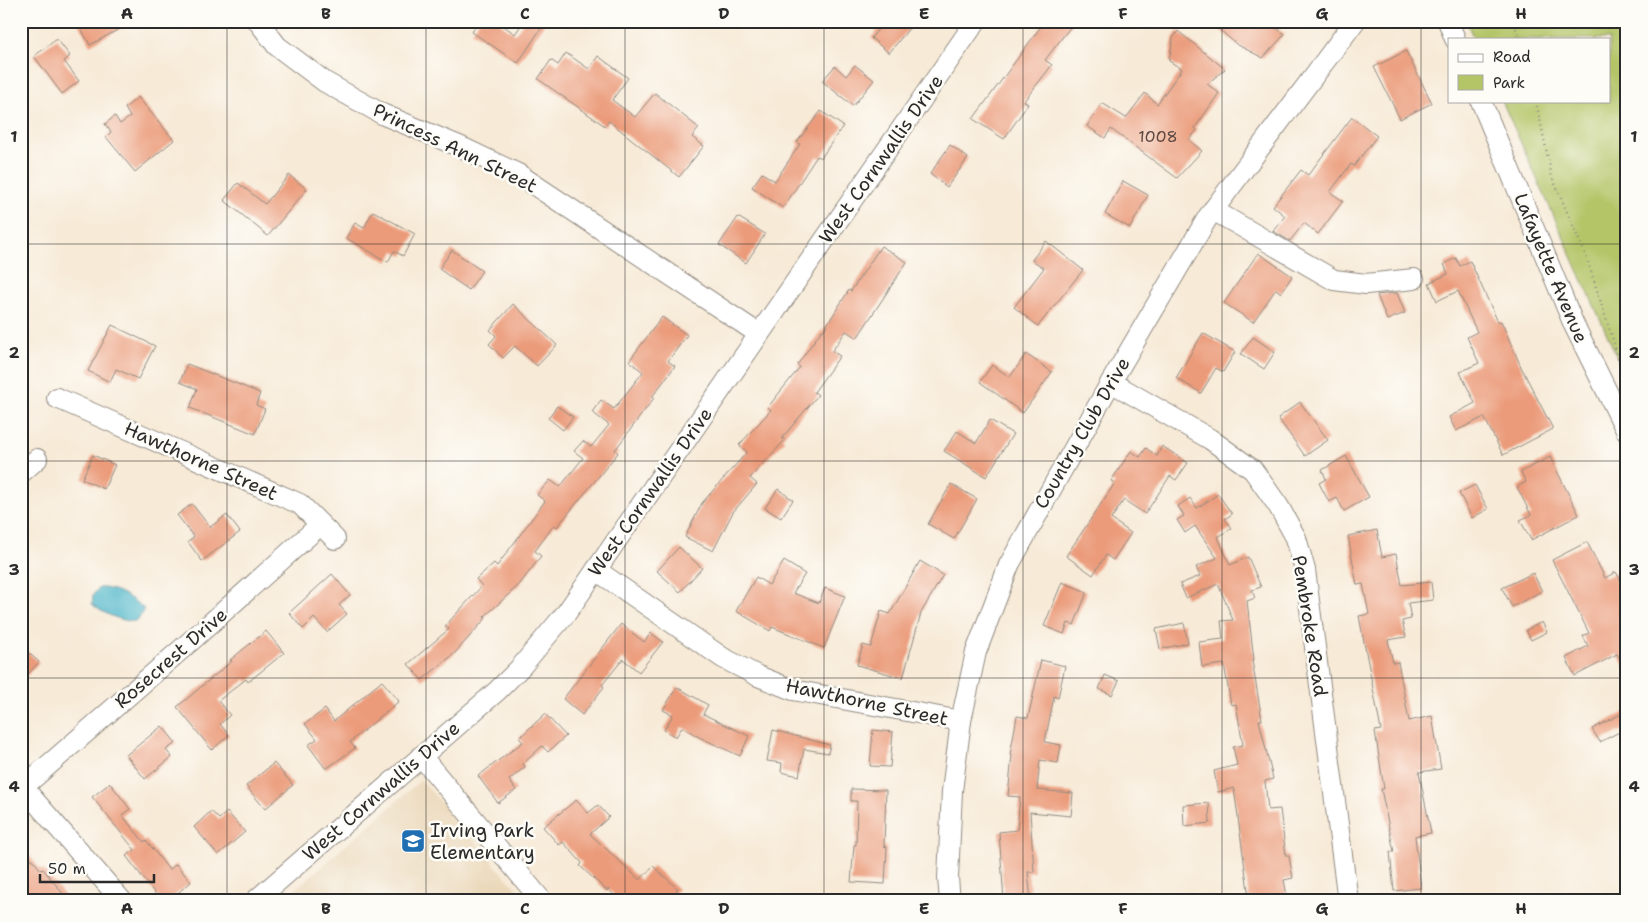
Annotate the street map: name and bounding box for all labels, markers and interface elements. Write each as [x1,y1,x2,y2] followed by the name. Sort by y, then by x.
[121,3,133,24] text: A
[321,3,331,24] text: B
[520,3,530,24] text: C
[718,3,730,24] text: D
[919,3,929,24] text: E
[1118,3,1128,24] text: F
[1316,3,1329,24] text: G
[1515,3,1527,24] text: H
[1448,38,1610,102] legend
[1493,47,1531,67] text: Road
[813,70,949,248] street label: West Cornwallis Drive
[1493,73,1525,93] text: Park
[369,97,541,199] street label: Princess Ann Street
[10,126,18,147] text: 1
[1138,126,1178,147] house number: 1008
[1630,126,1638,147] text: 1
[1508,189,1594,347] street label: Lafayette Avenue
[8,342,20,363] text: 2
[1628,342,1640,363] text: 2
[1028,353,1136,513] street label: Country Club Drive
[582,403,718,581] street label: West Cornwallis Drive
[120,416,282,506] street label: Hawthorne Street
[1286,554,1334,698] street label: Pembroke Road
[8,559,20,580] text: 3
[1628,559,1640,580] text: 3
[109,602,233,714] street label: Rosecrest Drive
[784,673,950,731] street label: Hawthorne Street
[297,716,465,866] street label: West Cornwallis Drive
[8,776,20,797] text: 4
[1628,776,1640,797] text: 4
[430,818,535,865] place label: Irving Park Elementary
[400,828,426,854] school or university icon: Irving Park Elementary
[40,852,154,884] scale bar
[48,859,86,879] text: 50 m
[121,898,133,919] text: A
[321,898,331,919] text: B
[520,898,530,919] text: C
[718,898,730,919] text: D
[919,898,929,919] text: E
[1118,898,1128,919] text: F
[1316,898,1329,919] text: G
[1515,898,1527,919] text: H

